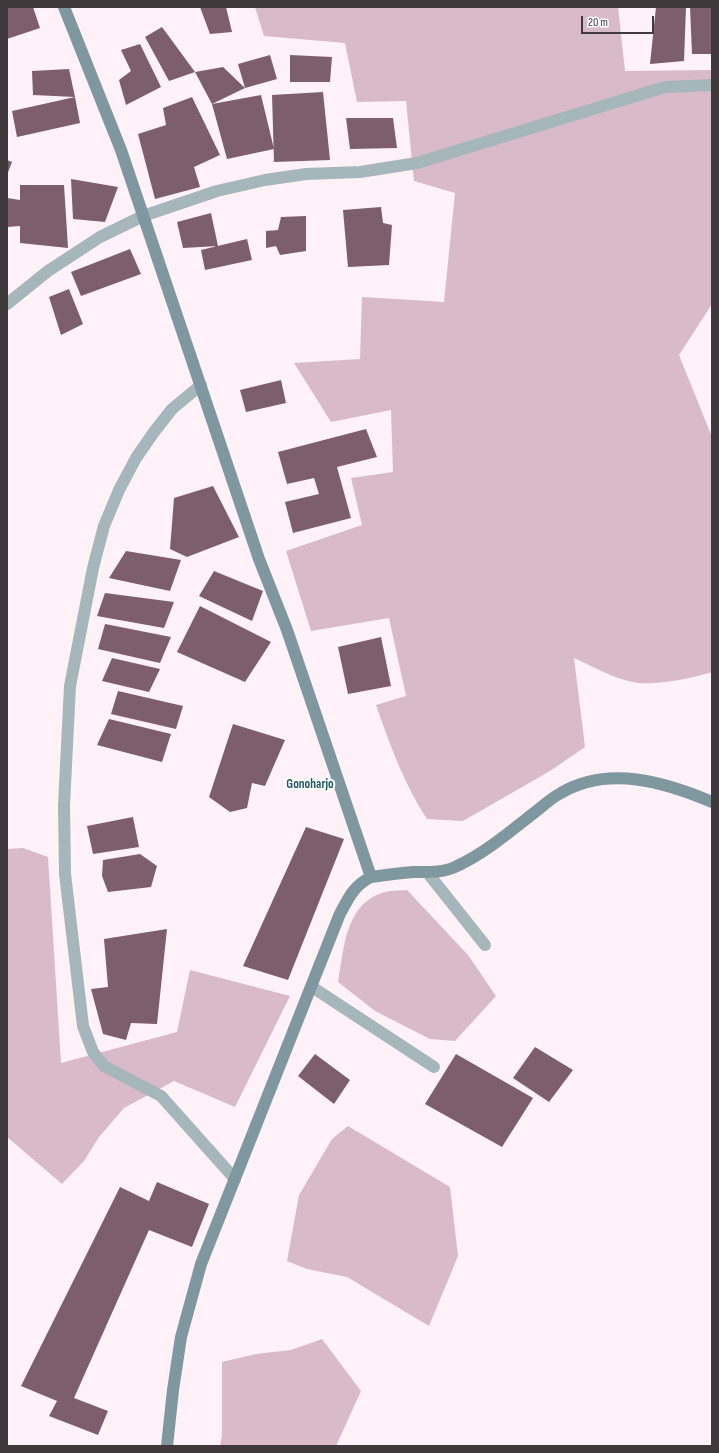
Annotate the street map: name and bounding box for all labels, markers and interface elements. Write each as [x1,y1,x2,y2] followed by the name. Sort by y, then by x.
[583,8,656,34] scale bar
[588,15,608,30] text: 20 m
[286,777,334,793] district label: Gonoharjo

